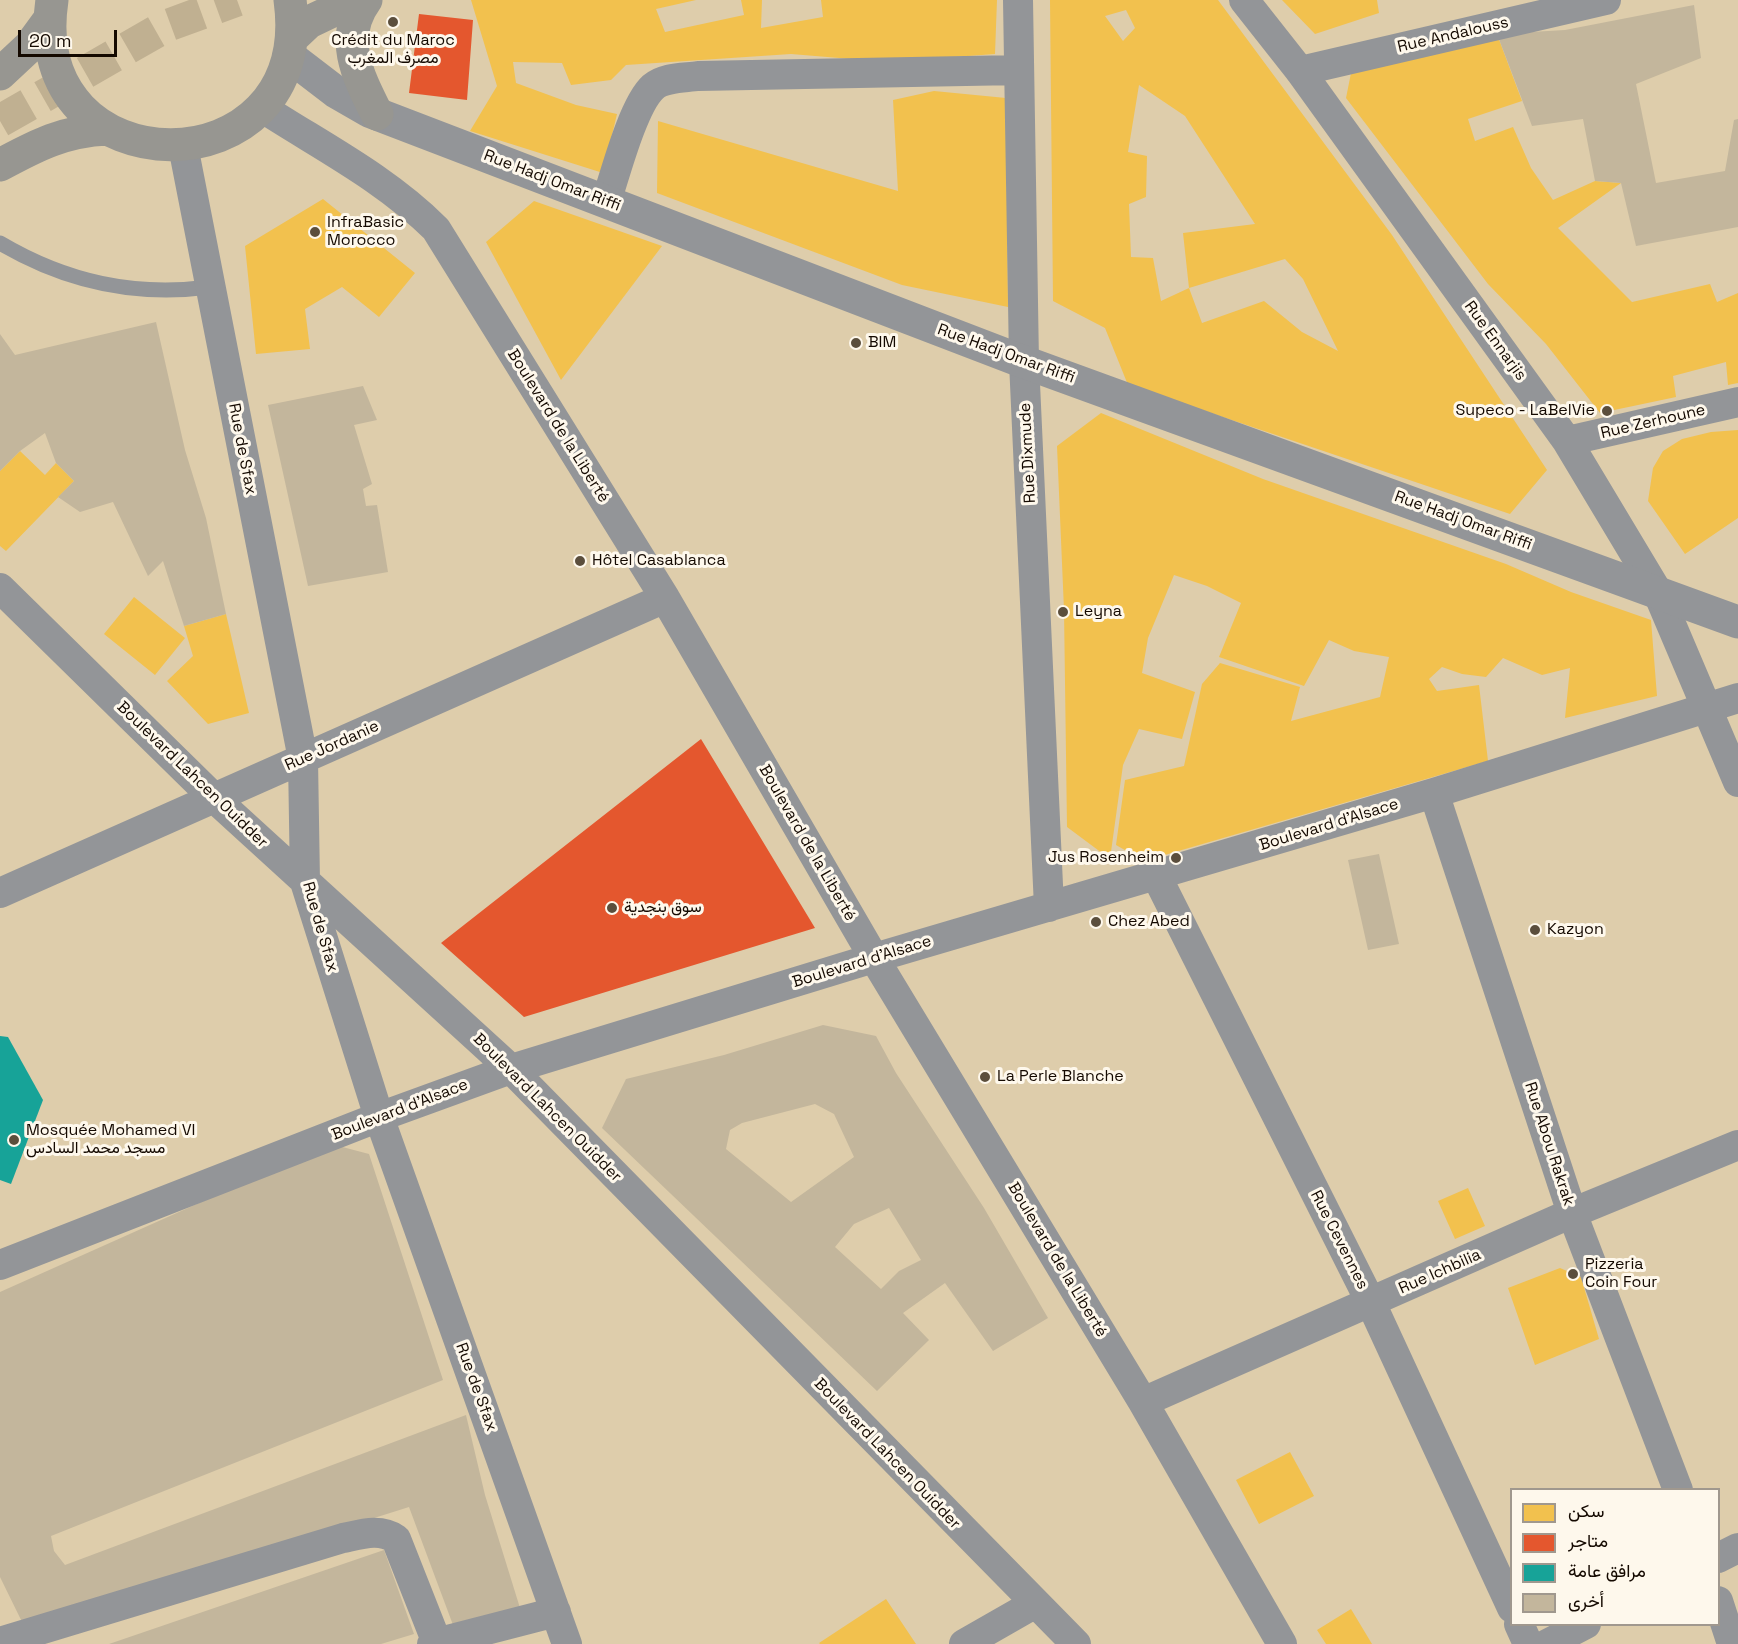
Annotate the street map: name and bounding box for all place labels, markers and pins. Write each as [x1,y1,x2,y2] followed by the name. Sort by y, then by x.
[386,15,400,29] marker: Crédit du Maroc مصرف المغرب
[331,31,455,69] place label: Crédit du Maroc مصرف المغرب
[327,213,404,251] place label: InfraBasic Morocco
[308,225,322,239] marker: InfraBasic Morocco
[868,333,896,353] place label: BIM
[849,336,863,350] marker: BIM
[1455,401,1595,421] place label: Supeco - LaBelVie
[1600,404,1614,418] marker: Supeco - LaBelVie
[592,551,726,571] place label: Hôtel Casablanca
[573,554,587,568] marker: Hôtel Casablanca
[1075,602,1122,622] place label: Leyna
[1056,605,1070,619] marker: Leyna
[1048,848,1164,868] place label: Jus Rosenheim
[1169,851,1183,865] marker: Jus Rosenheim
[624,898,702,918] place label: سوق بنجدية
[605,901,619,915] marker: سوق بنجدية
[1108,912,1190,932] place label: Chez Abed
[1089,915,1103,929] marker: Chez Abed
[1547,920,1604,940] place label: Kazyon
[1528,923,1542,937] marker: Kazyon
[997,1067,1124,1087] place label: La Perle Blanche
[978,1070,992,1084] marker: La Perle Blanche
[26,1121,196,1159] place label: Mosquée Mohamed VI مسجد محمد السادس
[7,1133,21,1147] marker: Mosquée Mohamed VI مسجد محمد السادس
[1585,1255,1657,1293] place label: Pizzeria Coin Four
[1566,1267,1580,1281] marker: Pizzeria Coin Four

